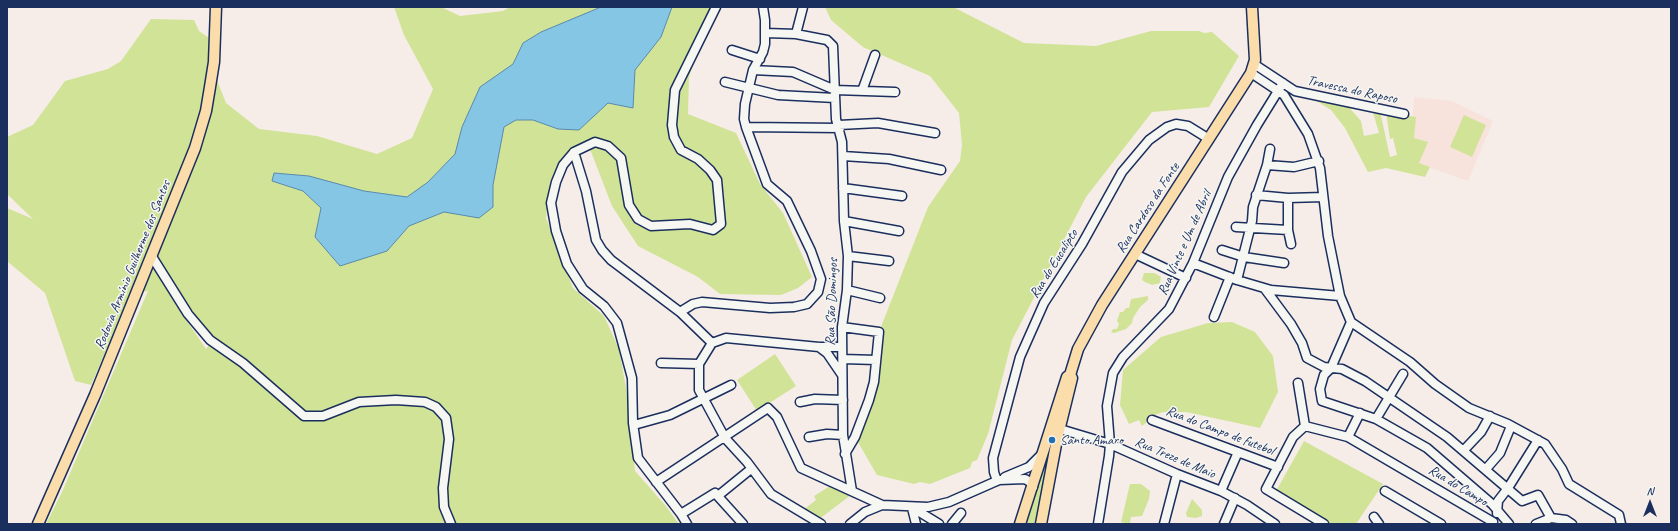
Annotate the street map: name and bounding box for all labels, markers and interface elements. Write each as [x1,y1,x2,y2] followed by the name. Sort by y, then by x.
[1305,72,1399,108] street label: Travessa do Raposo
[1113,160,1183,256] street label: Rua Cardoso da Fonte
[91,178,175,352] street label: Rodovia Armínio Guilherme dos Santos
[1154,188,1216,298] street label: Rua Vinte e Um de Abril
[1026,226,1082,302] street label: Rua do Eucalipto
[822,258,842,346] street label: Rua São Domingos
[1164,403,1276,459] street label: Rua do Campo de futebol
[1060,432,1123,448] place label: Santo Amaro
[1132,434,1218,482] street label: Rua Treze de Maio
[1047,435,1057,445] marker: Santo Amaro
[1425,462,1491,510] street label: Rua do Campo
[1630,483,1670,523] north arrow
[1647,484,1653,498] text: N

